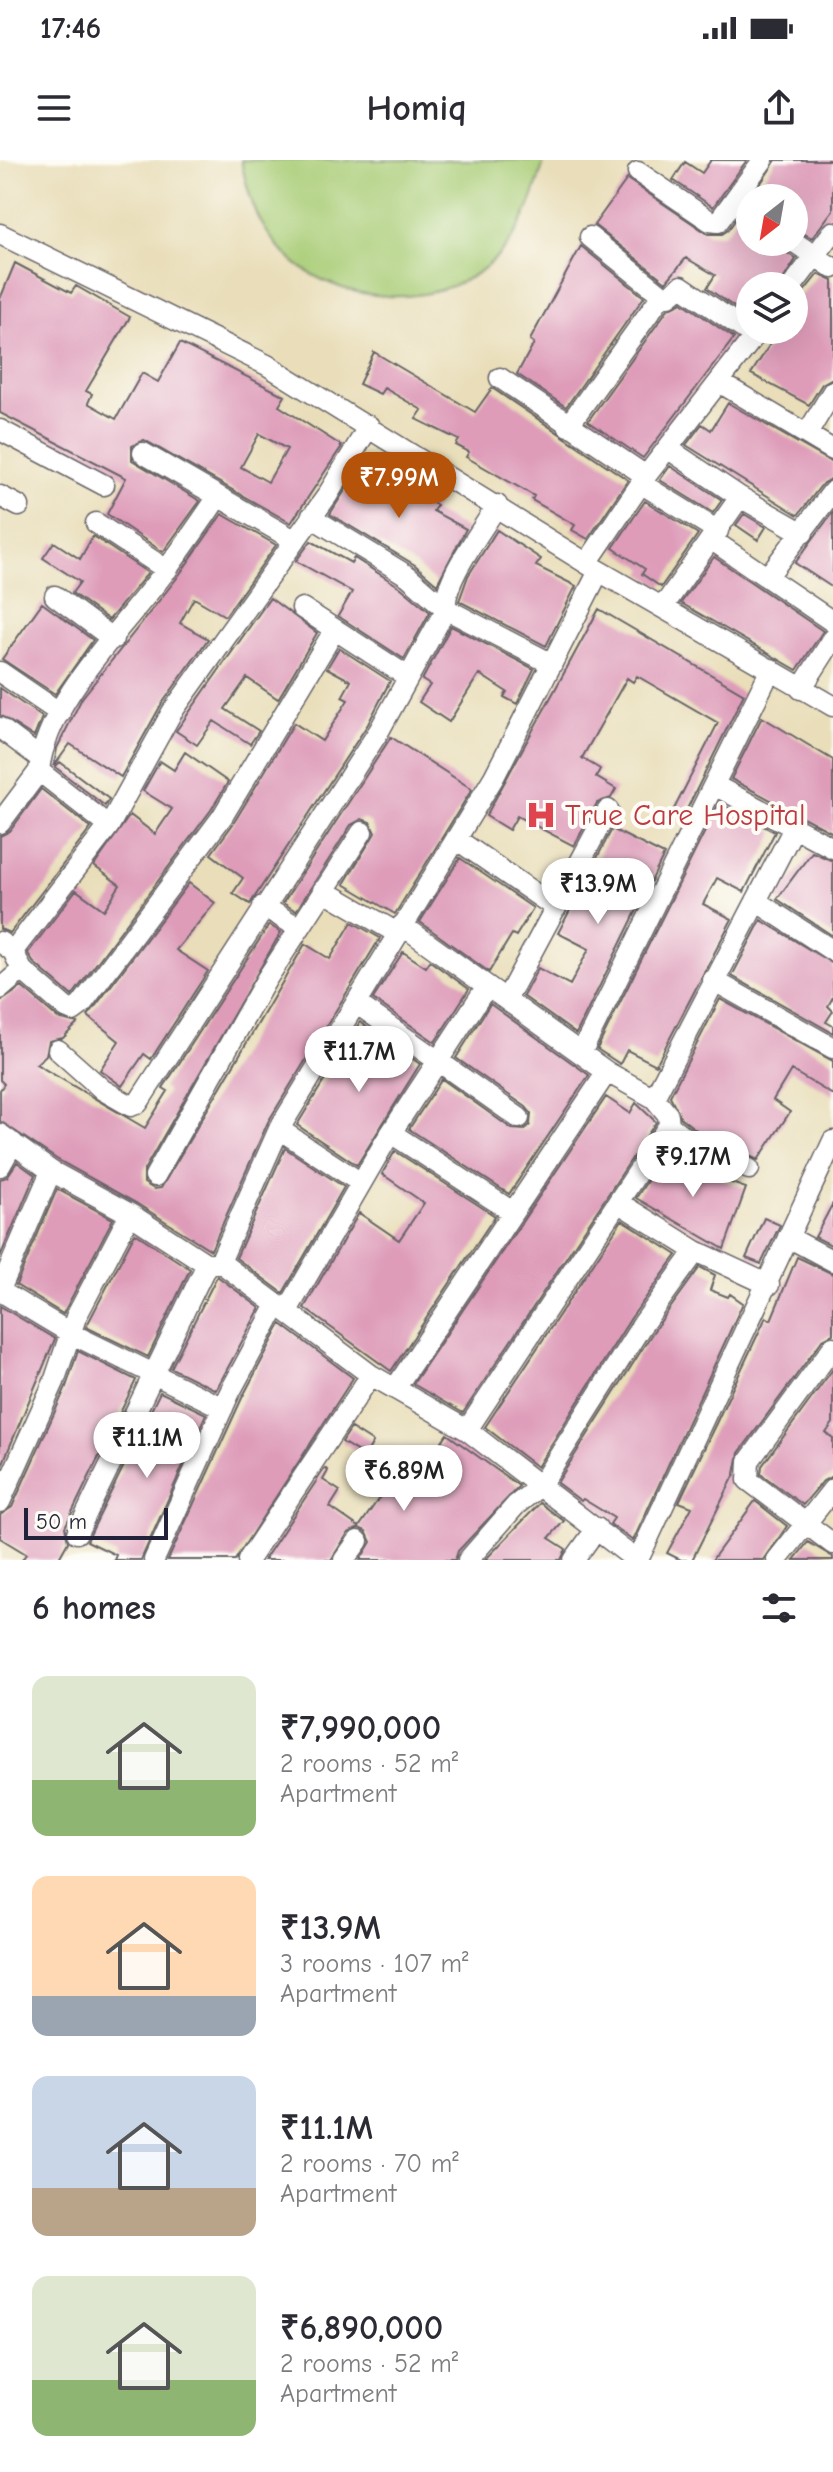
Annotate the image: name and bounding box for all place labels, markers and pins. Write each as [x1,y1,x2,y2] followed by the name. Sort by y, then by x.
[334,452,464,520] pin: ₹7.99M
[524,798,558,832] hospital icon: True Care Hospital
[565,798,806,833] place label: True Care Hospital
[533,858,663,926] pin: ₹13.9M
[294,1026,424,1094] pin: ₹11.7M
[628,1131,758,1199] pin: ₹9.17M
[82,1412,212,1480] pin: ₹11.1M
[339,1445,469,1513] pin: ₹6.89M

